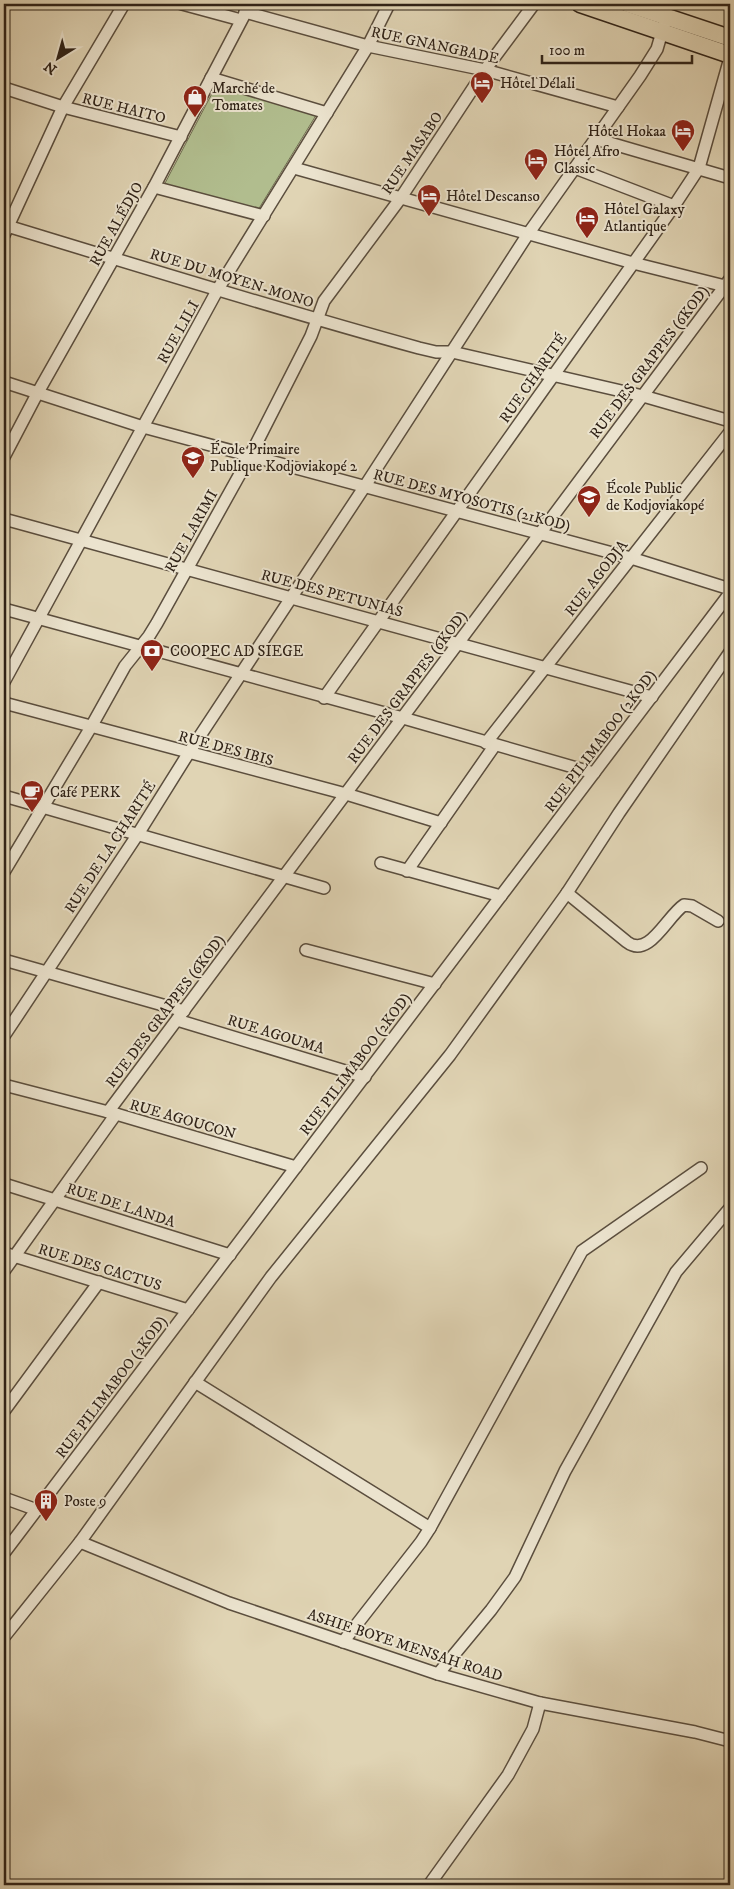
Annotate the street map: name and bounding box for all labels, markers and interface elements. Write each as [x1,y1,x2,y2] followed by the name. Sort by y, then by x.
[369,23,501,68] street label: RUE GNANGBADE
[32,32,82,82] north arrow
[542,32,692,64] scale bar
[549,41,585,60] text: 100 m
[40,57,61,78] text: N
[469,70,495,104] hotel icon: Hôtel Délali
[500,74,575,93] place label: Hôtel Délali
[212,79,275,115] place label: Marché de Tomates
[182,84,208,118] shop icon: Marché de Tomates
[80,89,168,128] street label: RUE HAITO
[378,108,447,198] street label: RUE MASABO
[670,118,696,152] hotel icon: Hôtel Hokaa
[588,122,667,141] place label: Hôtel Hokaa
[554,142,620,178] place label: Hôtel Afro Classic
[523,147,549,181] hotel icon: Hôtel Afro Classic
[85,179,147,270] street label: RUE ALÉDJO
[416,183,442,217] hotel icon: Hôtel Descanso
[446,187,540,206] place label: Hôtel Descanso
[604,200,685,236] place label: Hôtel Galaxy Atlantique
[574,205,600,239] hotel icon: Hôtel Galaxy Atlantique
[148,244,316,312] street label: RUE DU MOYEN-MONO
[586,282,713,443] street label: RUE DES GRAPPES (6KOD)
[153,297,204,367] street label: RUE LILI
[495,329,572,427] street label: RUE CHARITÉ
[210,440,358,476] place label: École Primaire Publique Kodjoviakopé 2
[180,445,206,479] school or university icon: École Primaire Publique Kodjoviakopé 2
[371,465,572,536] street label: RUE DES MYOSOTIS (21KOD)
[606,479,705,515] place label: École Public de Kodjoviakopé
[576,484,602,518] school or university icon: École Public de Kodjoviakopé
[161,486,222,576] street label: RUE LARIMI
[561,536,632,620] street label: RUE AGODJA
[259,565,405,622] street label: RUE DES PETUNIAS
[344,607,471,768] street label: RUE DES GRAPPES (6KOD)
[139,638,165,672] bank icon: COOPEC AD SIEGE
[170,642,304,661] place label: COOPEC AD SIEGE
[541,666,660,816] street label: RUE PILIMABOO (2KOD)
[176,727,276,770] street label: RUE DES IBIS
[60,777,161,917] street label: RUE DE LA CHARITÉ
[19,779,45,813] cafe icon: Café PERK
[50,783,121,802] place label: Café PERK
[102,931,229,1092] street label: RUE DES GRAPPES (6KOD)
[296,989,415,1139] street label: RUE PILIMABOO (2KOD)
[225,1011,327,1058] street label: RUE AGOUMA
[127,1095,238,1144] street label: RUE AGOUCON
[64,1179,178,1232] street label: RUE DE LANDA
[36,1240,164,1295] street label: RUE DES CACTUS
[52,1312,171,1462] street label: RUE PILIMABOO (2KOD)
[33,1488,59,1522] building icon: Poste 9
[64,1492,106,1511] place label: Poste 9
[305,1605,505,1686] street label: ASHIE BOYE MENSAH ROAD

